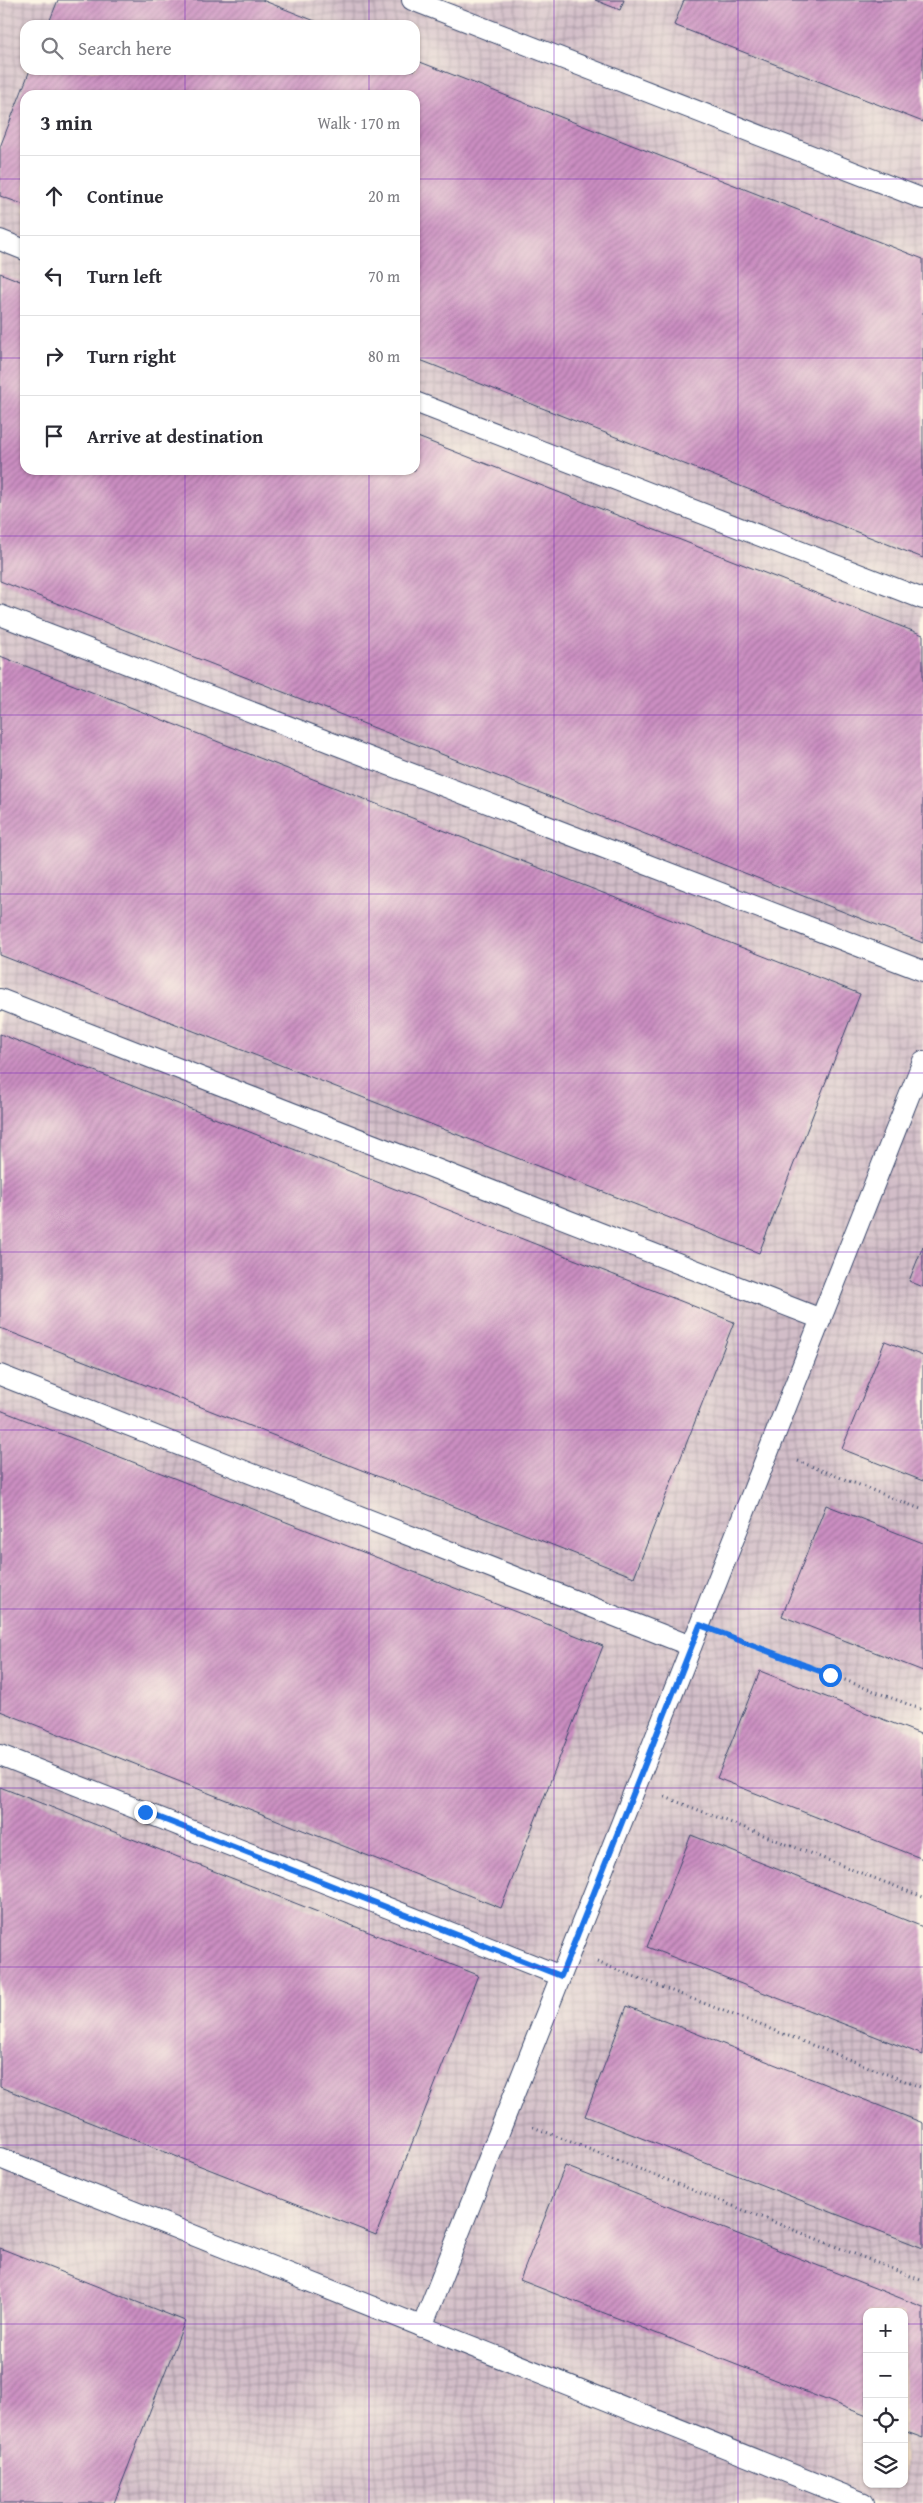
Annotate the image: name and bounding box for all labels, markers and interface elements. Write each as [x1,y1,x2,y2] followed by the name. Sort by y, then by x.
[20,20,420,75] search box
[38,34,66,62] icon: search
[78,34,172,62] text: Search here
[40,107,92,138] text: 3 min
[317,111,400,135] text: Walk · 170 m
[40,182,68,210] icon: ahead
[87,182,164,210] text: Continue
[368,184,400,208] text: 20 m
[40,262,68,290] icon: left
[87,262,162,290] text: Turn left
[368,264,400,288] text: 70 m
[40,342,68,370] icon: right
[87,342,176,370] text: Turn right
[368,344,400,368] text: 80 m
[40,422,68,450] icon: arrive
[87,422,263,450] text: Arrive at destination
[819,1664,842,1687] route start
[134,1801,157,1824] route end
[863,2308,908,2488] map controls
[863,2308,908,2353] button: +
[863,2353,908,2398] button: −
[863,2398,908,2443] button: locate
[863,2443,908,2488] button: layers

